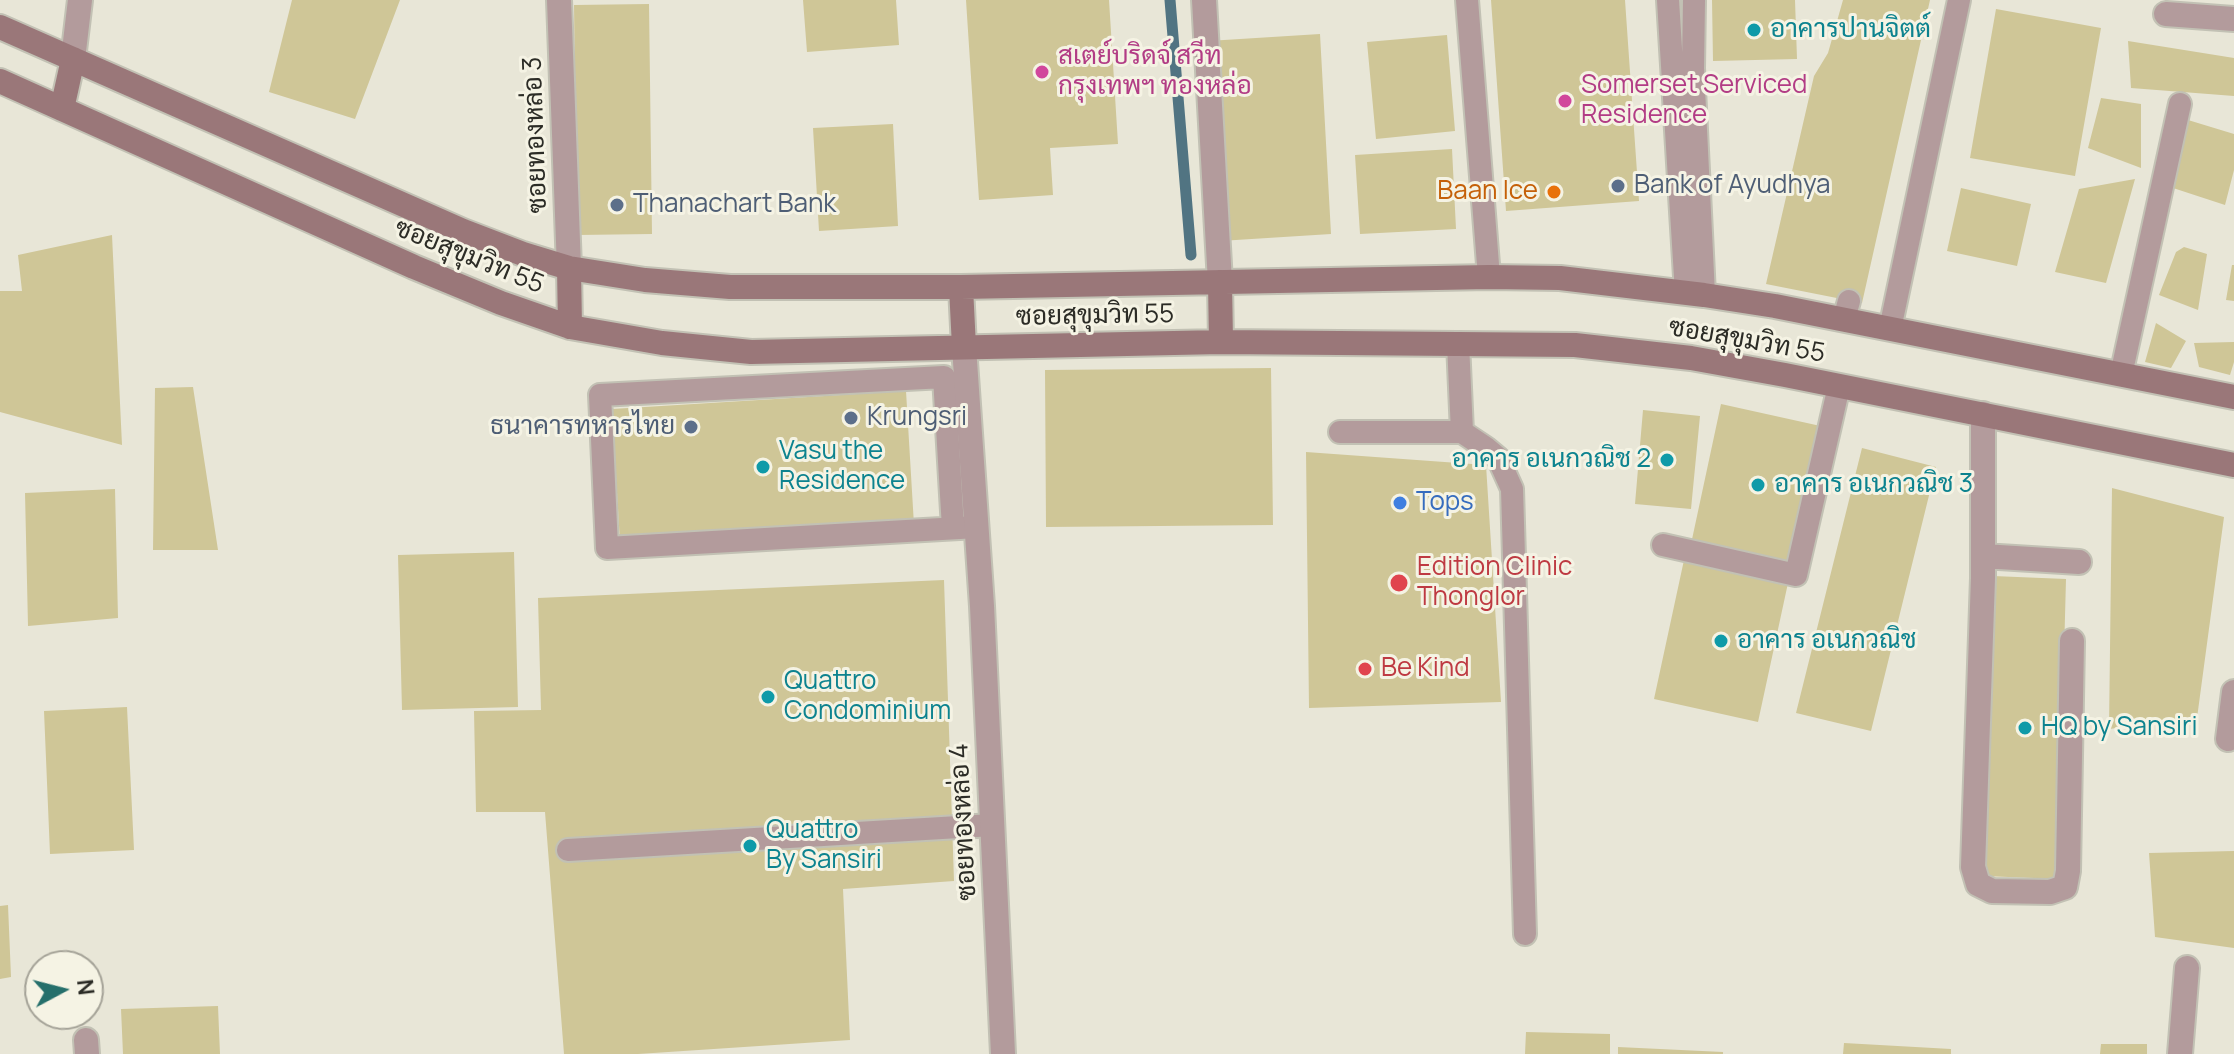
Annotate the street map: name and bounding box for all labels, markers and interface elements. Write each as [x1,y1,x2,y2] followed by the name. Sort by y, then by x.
[1770,14,1931,46] place label: อาคารปานจิตต์
[1745,21,1763,39] marker: อาคารปานจิตต์
[1058,41,1252,102] place label: สเตย์บริดจ์ สวีท กรุงเทพฯ ทองหล่อ
[518,56,554,214] street label: ซอยทองหล่อ 3
[1033,63,1051,81] marker: สเตย์บริดจ์ สวีท กรุงเทพฯ ทองหล่อ
[1581,70,1807,132] place label: Somerset Serviced Residence
[1556,92,1574,110] marker: Somerset Serviced Residence
[1634,170,1831,202] place label: Bank of Ayudhya
[1437,176,1538,208] place label: Baan Ice
[1609,177,1627,195] marker: Bank of Ayudhya
[1545,183,1563,201] marker: Baan Ice
[633,189,836,221] place label: Thanachart Bank
[608,196,626,214] marker: Thanachart Bank
[390,213,548,301] street label: ซอยสุขุมวิท 55
[1016,299,1174,333] street label: ซอยสุขุมวิท 55
[1666,312,1828,370] street label: ซอยสุขุมวิท 55
[867,402,967,434] place label: Krungsri
[842,409,860,427] marker: Krungsri
[490,411,675,443] place label: ธนาคารทหารไทย
[682,418,700,436] marker: ธนาคารทหารไทย
[779,436,905,498] place label: Vasu the Residence
[1452,444,1651,476] place label: อาคาร อเนกวณิช 2
[1658,451,1676,469] marker: อาคาร อเนกวณิช 2
[754,458,772,476] marker: Vasu the Residence
[1774,469,1973,501] place label: อาคาร อเนกวณิช 3
[1749,476,1767,494] marker: อาคาร อเนกวณิช 3
[1416,487,1474,519] place label: Tops
[1391,494,1409,512] marker: Tops
[1417,552,1572,614] place label: Edition Clinic Thonglor
[1388,572,1410,594] marker: Edition Clinic Thonglor
[1737,625,1916,657] place label: อาคาร อเนกวณิช
[1712,632,1730,650] marker: อาคาร อเนกวณิช
[1381,653,1470,685] place label: Be Kind
[1356,660,1374,678] marker: Be Kind
[784,666,951,728] place label: Quattro Condominium
[759,688,777,706] marker: Quattro Condominium
[2041,712,2198,744] place label: HQ by Sansiri
[2016,719,2034,737] marker: HQ by Sansiri
[944,742,984,902] street label: ซอยทองหล่อ 4
[766,815,882,876] place label: Quattro By Sansiri
[741,837,759,855] marker: Quattro By Sansiri
[24,950,104,1030] north arrow
[70,978,102,997] text: N

